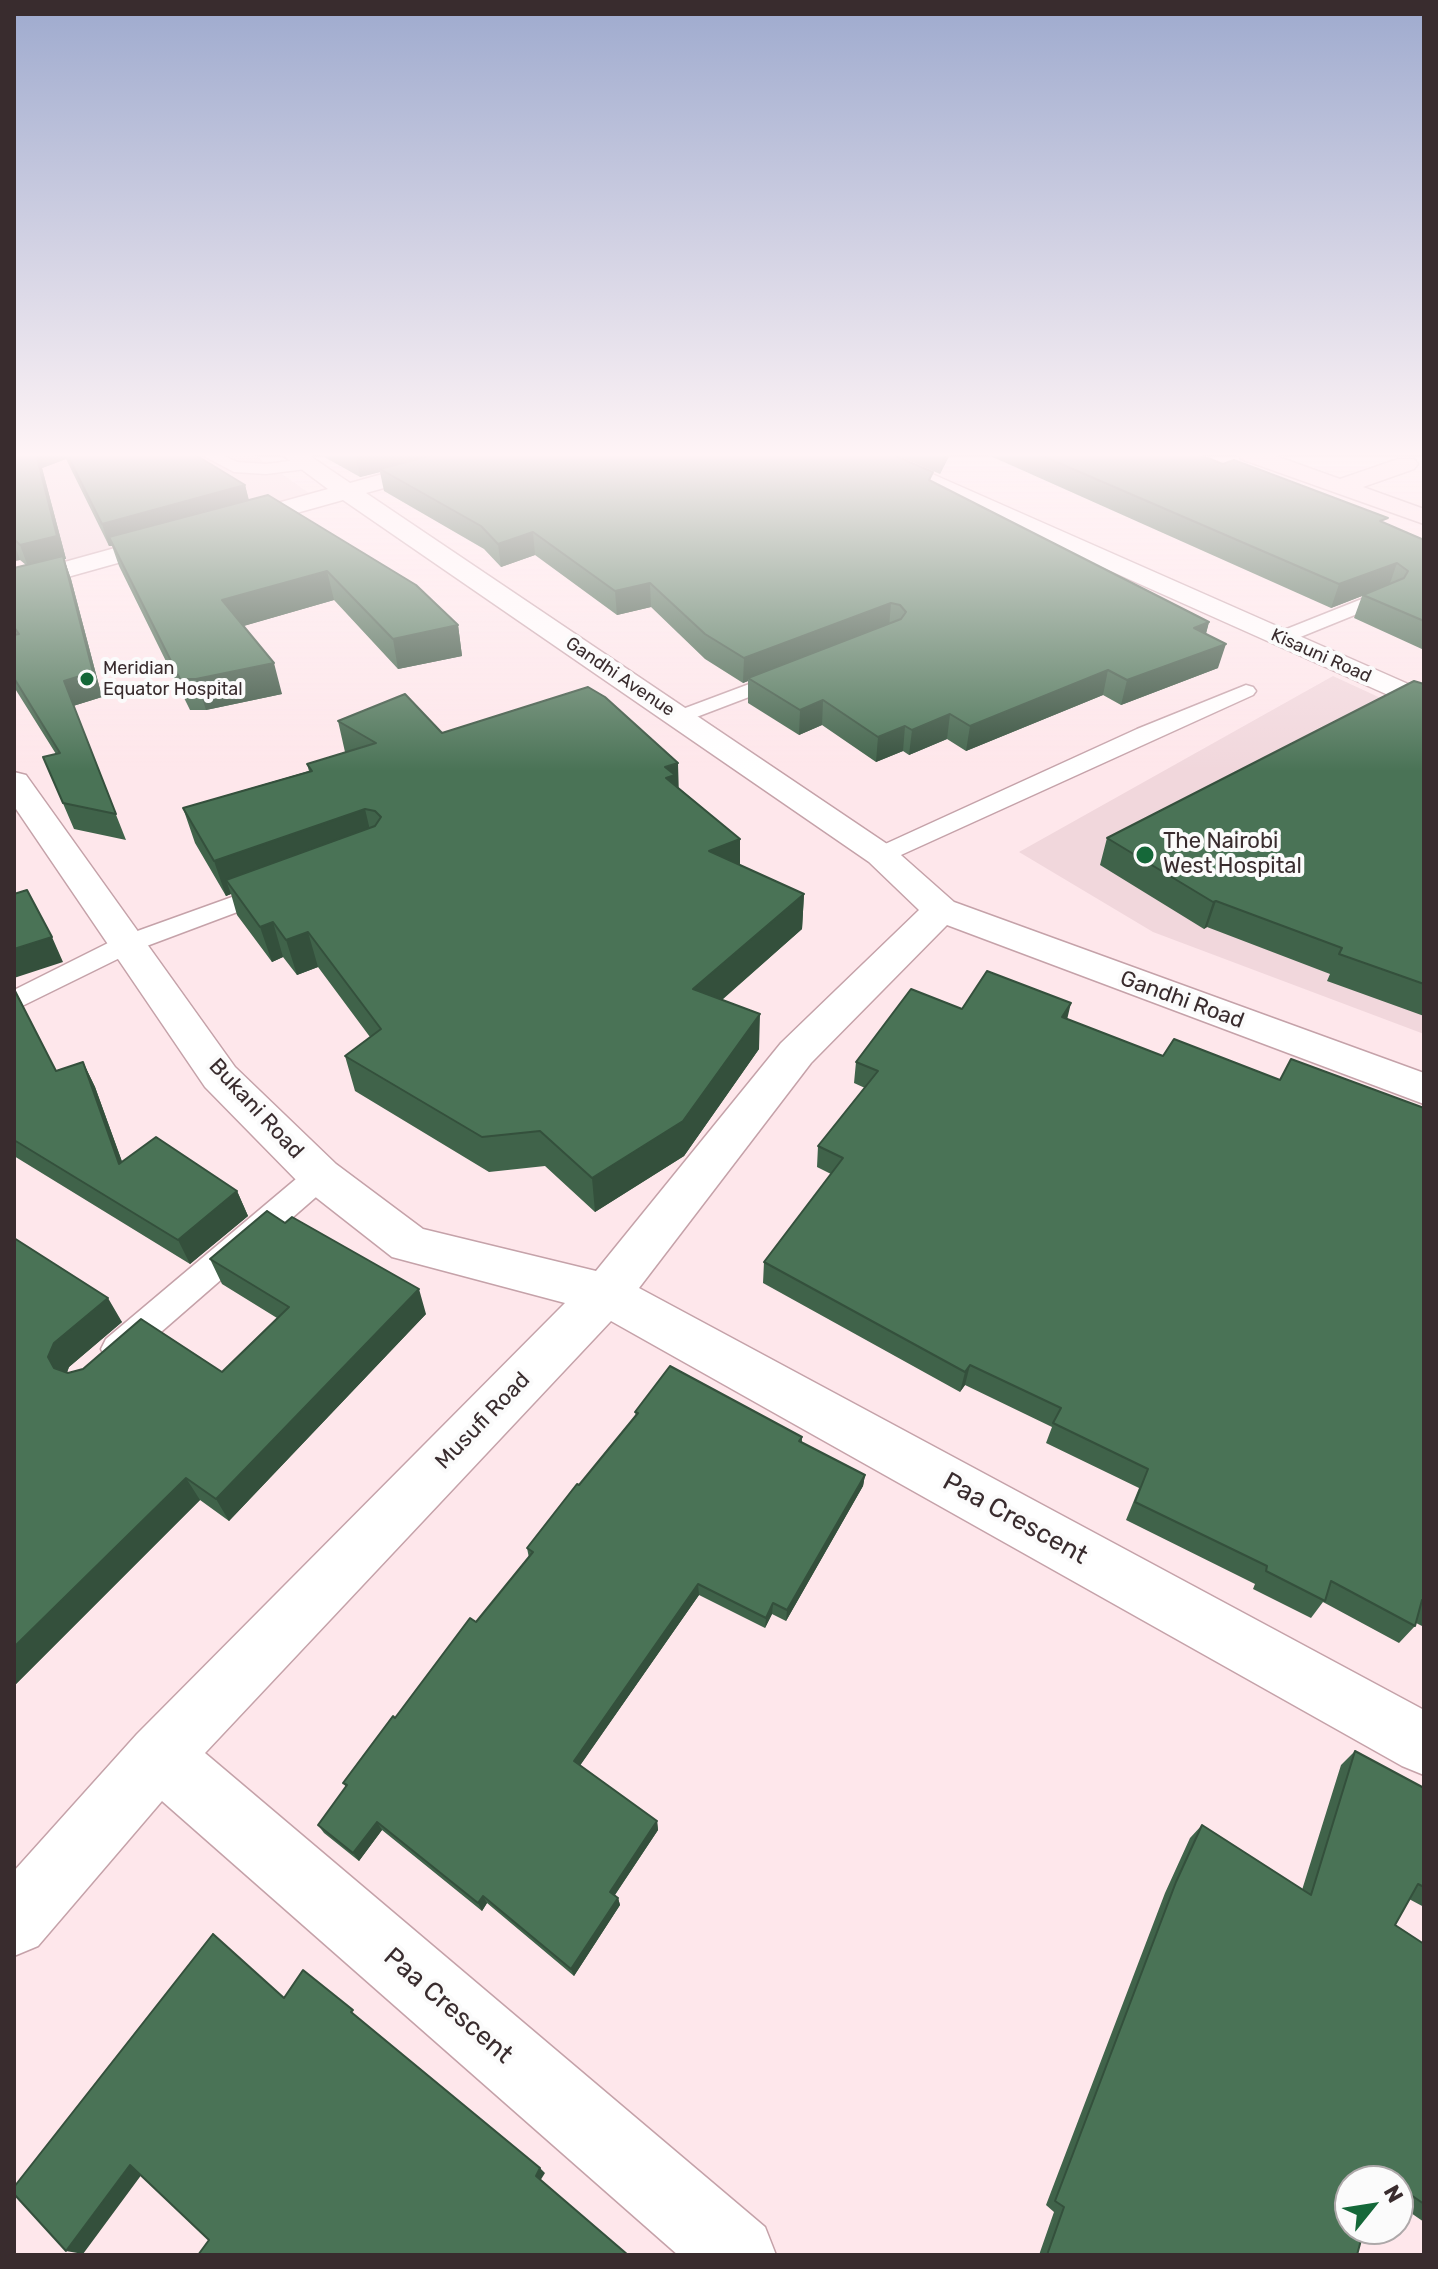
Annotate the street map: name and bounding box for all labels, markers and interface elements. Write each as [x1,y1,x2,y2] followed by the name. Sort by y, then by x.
[1268,624,1374,688] street label: Kisauni Road
[561,633,679,721] street label: Gandhi Avenue
[103,658,243,700] place label: Meridian Equator Hospital
[78,670,96,688] marker: Meridian Equator Hospital
[1163,829,1302,880] place label: The Nairobi West Hospital
[1134,844,1156,866] marker: The Nairobi West Hospital
[1117,965,1247,1035] street label: Gandhi Road
[203,1053,309,1165] street label: Bukani Road
[430,1367,536,1475] street label: Musufi Road
[937,1466,1093,1572] street label: Paa Crescent
[377,1941,519,2071] street label: Paa Crescent
[1334,2165,1414,2245] north arrow
[1378,2180,1409,2207] text: N

